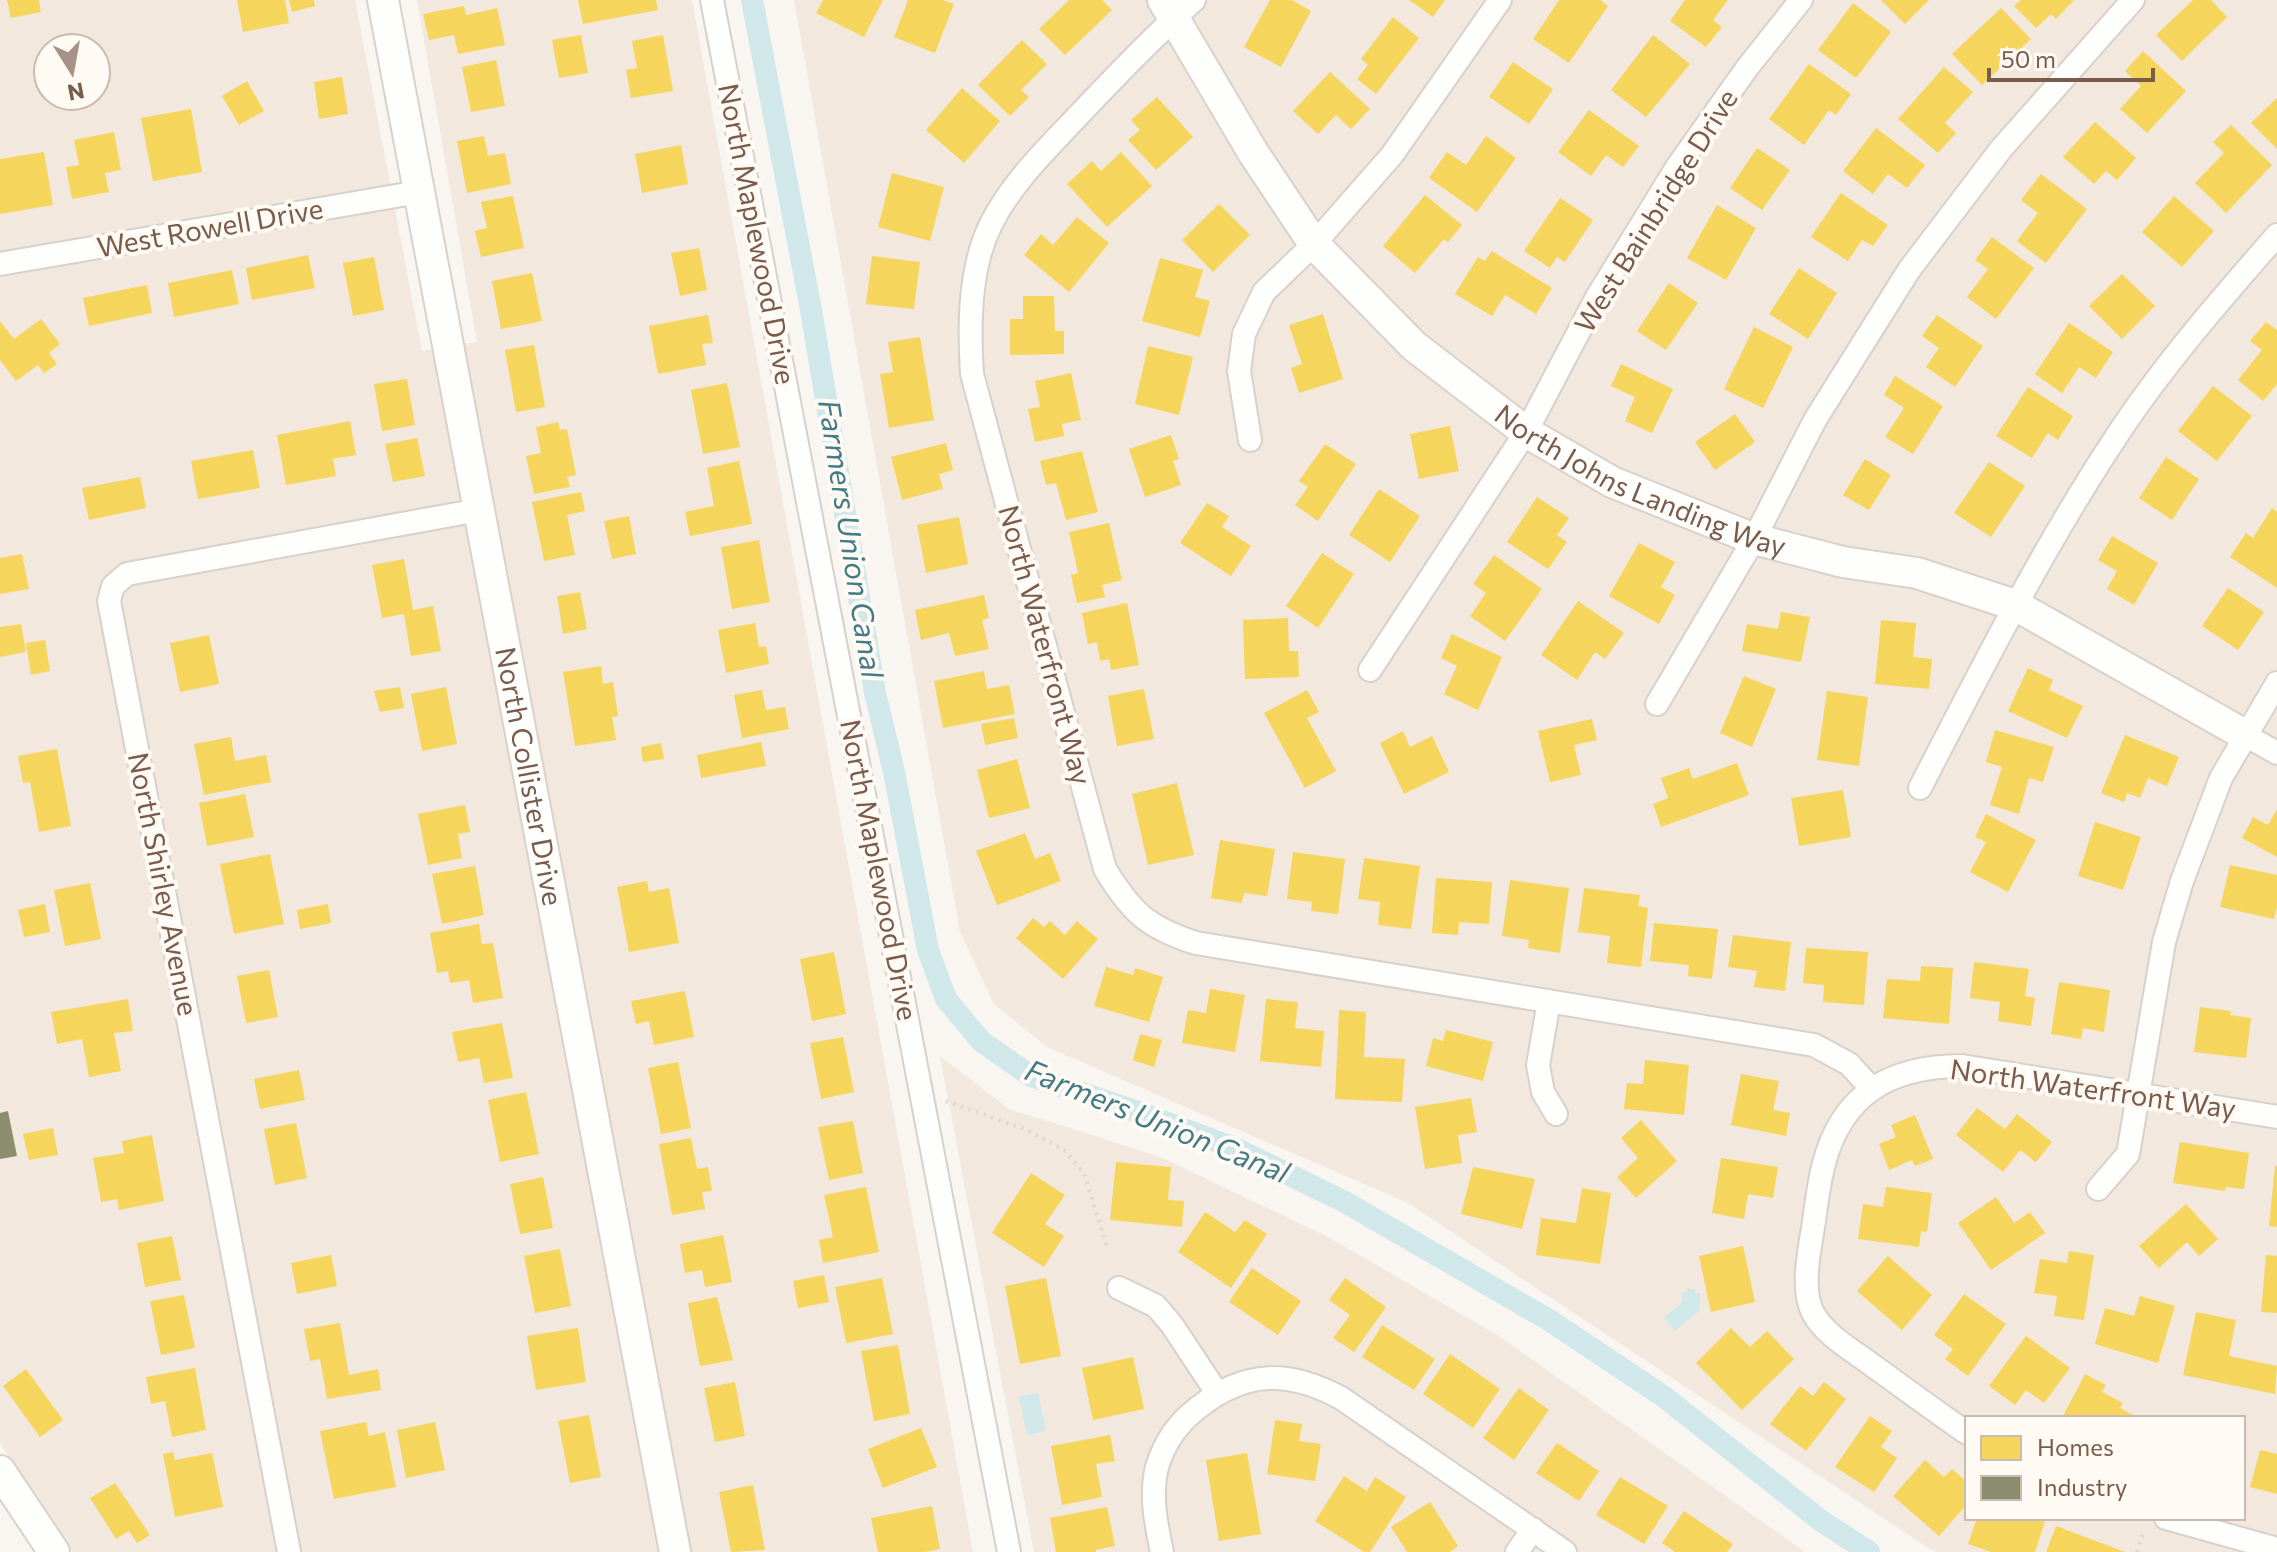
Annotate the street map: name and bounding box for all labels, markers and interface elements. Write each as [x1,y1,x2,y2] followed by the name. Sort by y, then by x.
[32,32,112,112] north arrow
[1989,32,2153,82] scale bar
[2001,44,2056,73] text: 50 m
[65,77,87,107] text: N
[712,81,804,387] street label: North Maplewood Drive
[1566,82,1744,338] street label: West Bainbridge Drive
[94,190,325,264] street label: West Rowell Drive
[1489,396,1790,563] street label: North Johns Landing Way
[812,397,893,682] water label: Farmers Union Canal
[992,501,1100,788] street label: North Waterfront Way
[489,644,571,908] street label: North Collister Drive
[834,717,926,1023] street label: North Maplewood Drive
[122,749,206,1018] street label: North Shirley Avenue
[1020,1050,1297,1190] water label: Farmers Union Canal
[1948,1051,2238,1125] street label: North Waterfront Way
[1965,1416,2245,1520] legend
[2037,1432,2114,1461] text: Homes
[2037,1472,2127,1501] text: Industry

